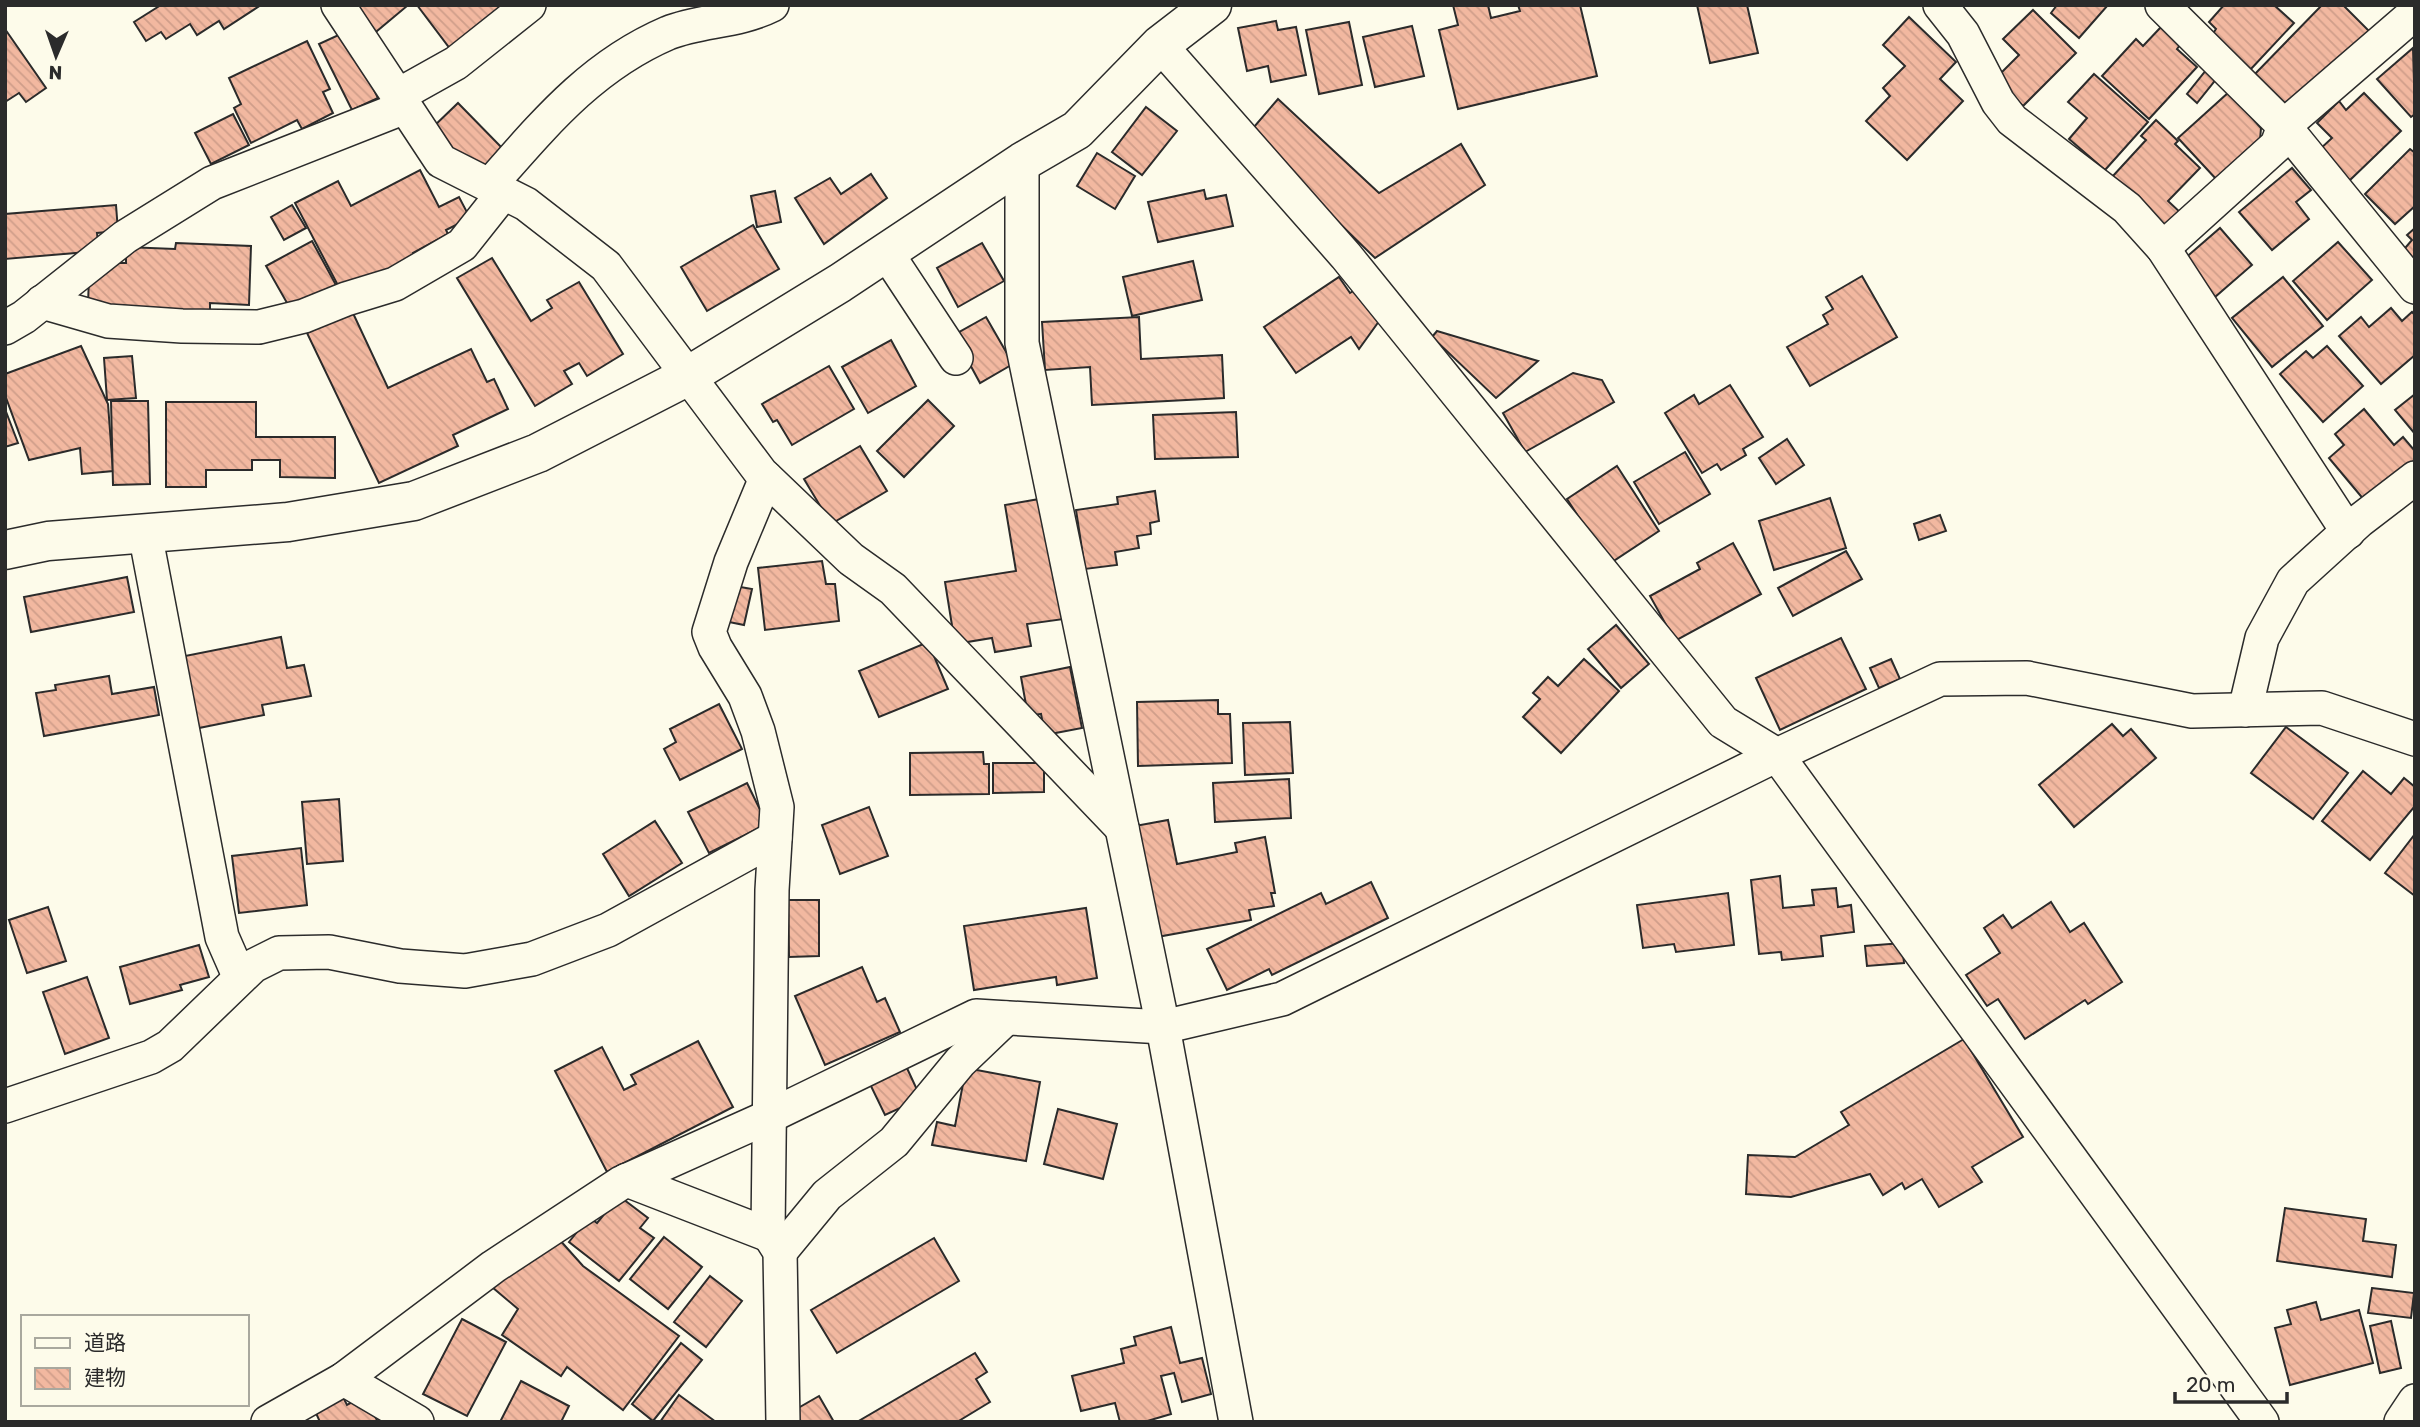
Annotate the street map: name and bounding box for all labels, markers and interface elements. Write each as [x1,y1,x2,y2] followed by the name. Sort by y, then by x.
[21,21,91,91] north arrow
[48,61,63,84] text: N
[21,1315,248,1406] legend
[84,1330,126,1355] text: 道路
[2175,1360,2287,1404] scale bar
[84,1365,126,1390] text: 建物
[2186,1372,2235,1397] text: 20 m

